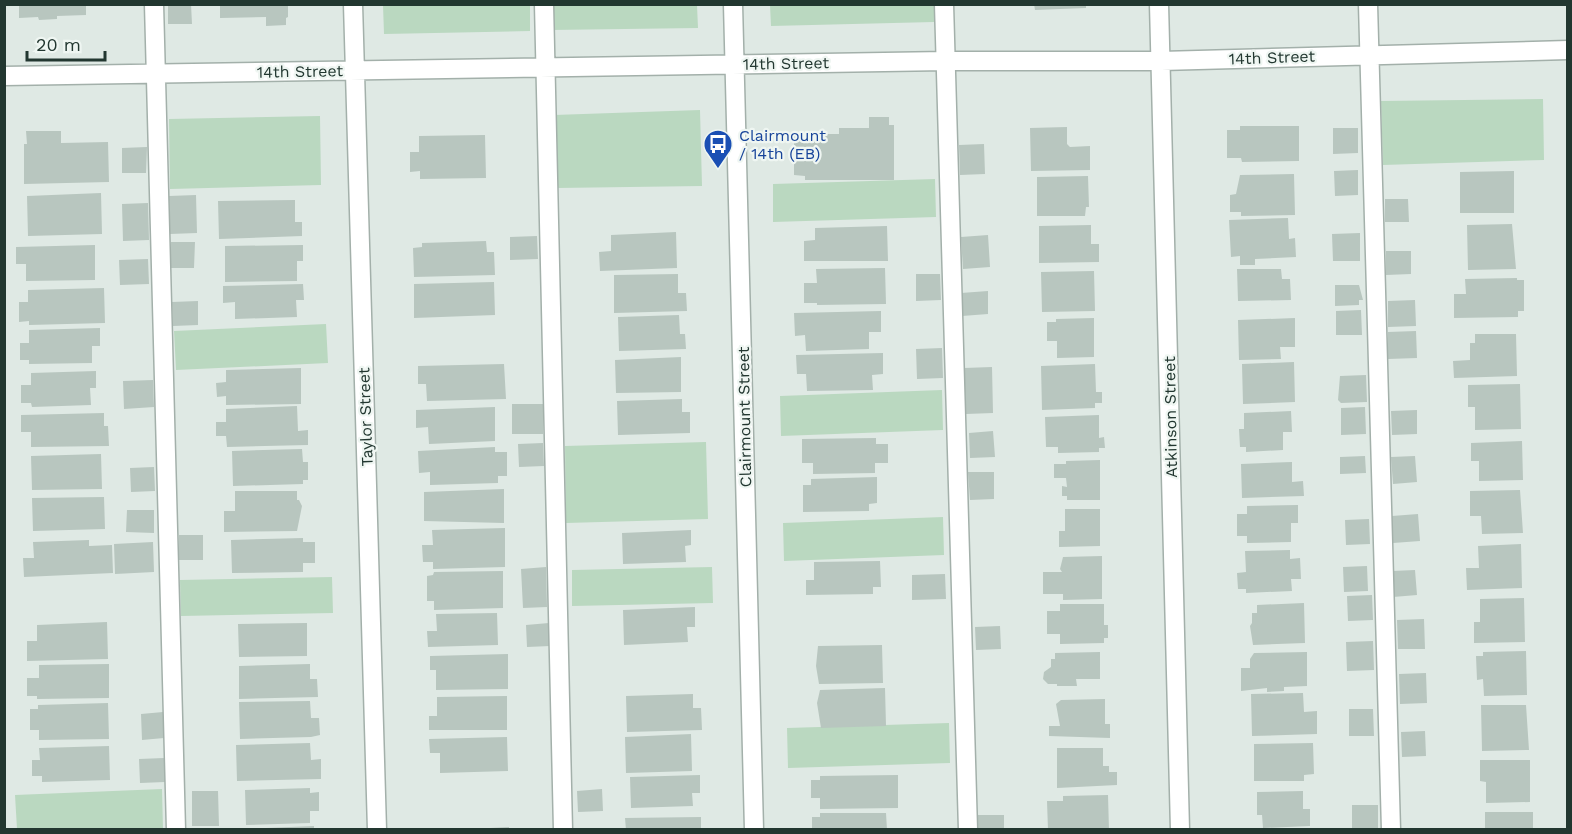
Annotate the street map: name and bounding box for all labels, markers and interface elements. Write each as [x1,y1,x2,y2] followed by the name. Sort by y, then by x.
[27,24,105,62] scale bar
[36,34,81,55] text: 20 m
[1229,46,1316,68] street label: 14th Street
[743,53,830,74] street label: 14th Street
[257,61,344,82] street label: 14th Street
[739,126,826,163] place label: Clairmount / 14th (EB)
[702,128,734,170] bus stop icon: Clairmount / 14th (EB)
[734,346,755,487] street label: Clairmount Street
[1160,356,1181,478] street label: Atkinson Street
[354,367,377,467] street label: Taylor Street

